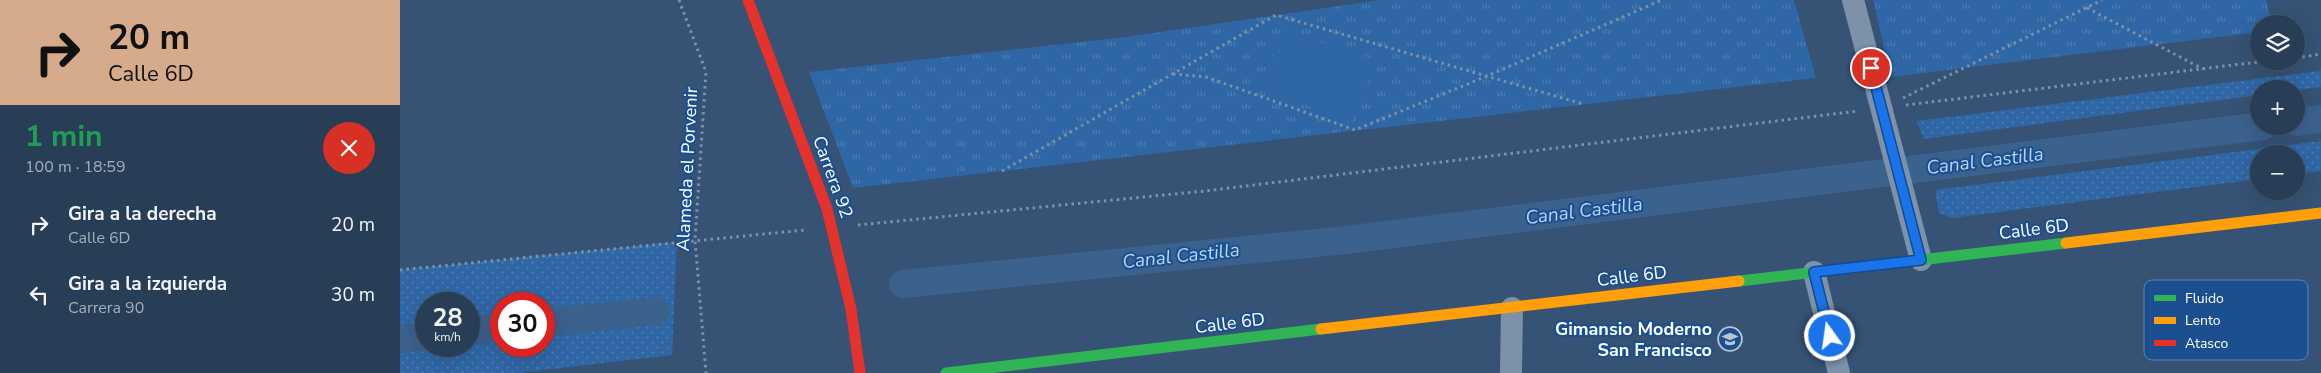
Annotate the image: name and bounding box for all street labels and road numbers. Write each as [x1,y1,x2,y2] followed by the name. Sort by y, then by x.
[671,86,703,252] street label: Alameda el Porvenir
[807,133,859,221] street label: Carrera 92
[1998,213,2070,245] street label: Calle 6D
[1596,260,1668,292] street label: Calle 6D
[1194,307,1266,339] street label: Calle 6D

